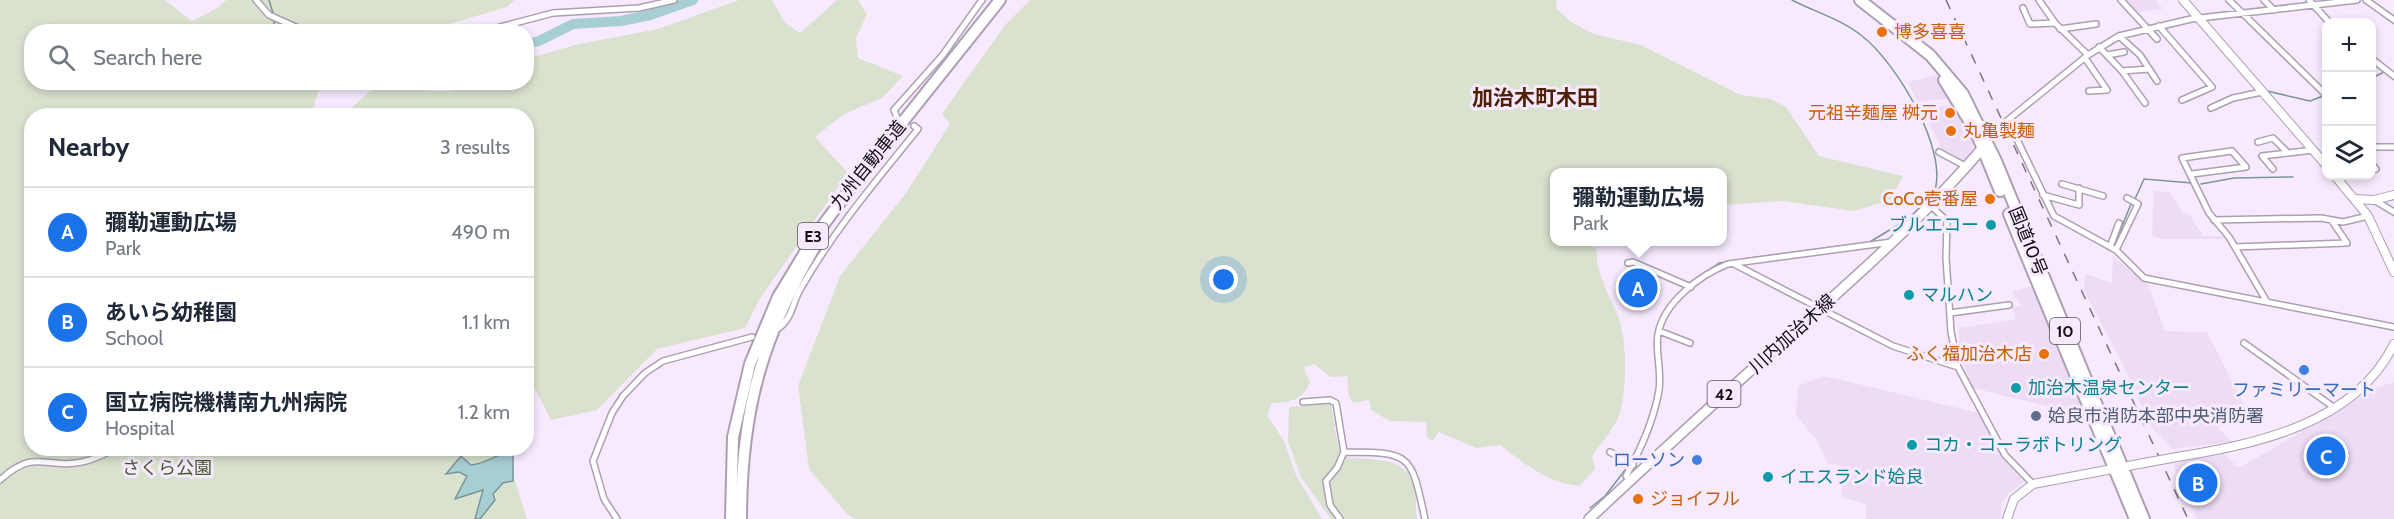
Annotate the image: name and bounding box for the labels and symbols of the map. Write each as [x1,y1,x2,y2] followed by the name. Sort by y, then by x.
[1894,21,1966,43] place label: 博多喜喜
[1875,25,1889,39] marker: 博多喜喜
[1472,85,1598,110] district label: 加治木町木田
[1808,102,1938,124] place label: 元祖辛麺屋 桝元
[1943,106,1957,120] marker: 元祖辛麺屋 桝元
[825,116,911,214] street label: 九州自動車道
[1963,120,2035,142] place label: 丸亀製麺
[1944,124,1958,138] marker: 丸亀製麺
[1883,188,1978,210] place label: CoCo壱番屋
[1983,192,1997,206] marker: CoCo壱番屋
[2004,203,2052,279] street label: 国道10号
[1889,214,1979,236] place label: ブルエコー
[1984,218,1998,232] marker: ブルエコー
[798,223,828,249] road number: E3
[1209,265,1238,294] your location
[1618,266,1658,310] pin: A
[1921,284,1993,306] place label: マルハン
[1902,288,1916,302] marker: マルハン
[1745,290,1839,378] street label: 川内加治木線
[2050,318,2080,344] road number: 10
[1906,343,2032,365] place label: ふく福加治木店
[2037,347,2051,361] marker: ふく福加治木店
[2297,363,2311,377] marker: ファミリーマート
[2028,377,2190,399] place label: 加治木温泉センター
[2232,379,2376,401] place label: ファミリーマート
[1708,381,1740,407] road number: 42
[2009,381,2023,395] marker: 加治木温泉センター
[2048,405,2264,427] place label: 姶良市消防本部中央消防署
[2029,409,2043,423] marker: 姶良市消防本部中央消防署
[1924,434,2122,456] place label: コカ・コーラボトリング
[2306,434,2346,478] pin: C
[1905,438,1919,452] marker: コカ・コーラボトリング
[1613,449,1685,471] place label: ローソン
[1690,453,1704,467] marker: ローソン
[122,457,212,479] park label: さくら公園
[2178,460,2218,506] pin: B
[1780,466,1924,488] place label: イエスランド姶良
[1761,470,1775,484] marker: イエスランド姶良
[1650,488,1740,510] place label: ジョイフル
[1631,492,1645,506] marker: ジョイフル

